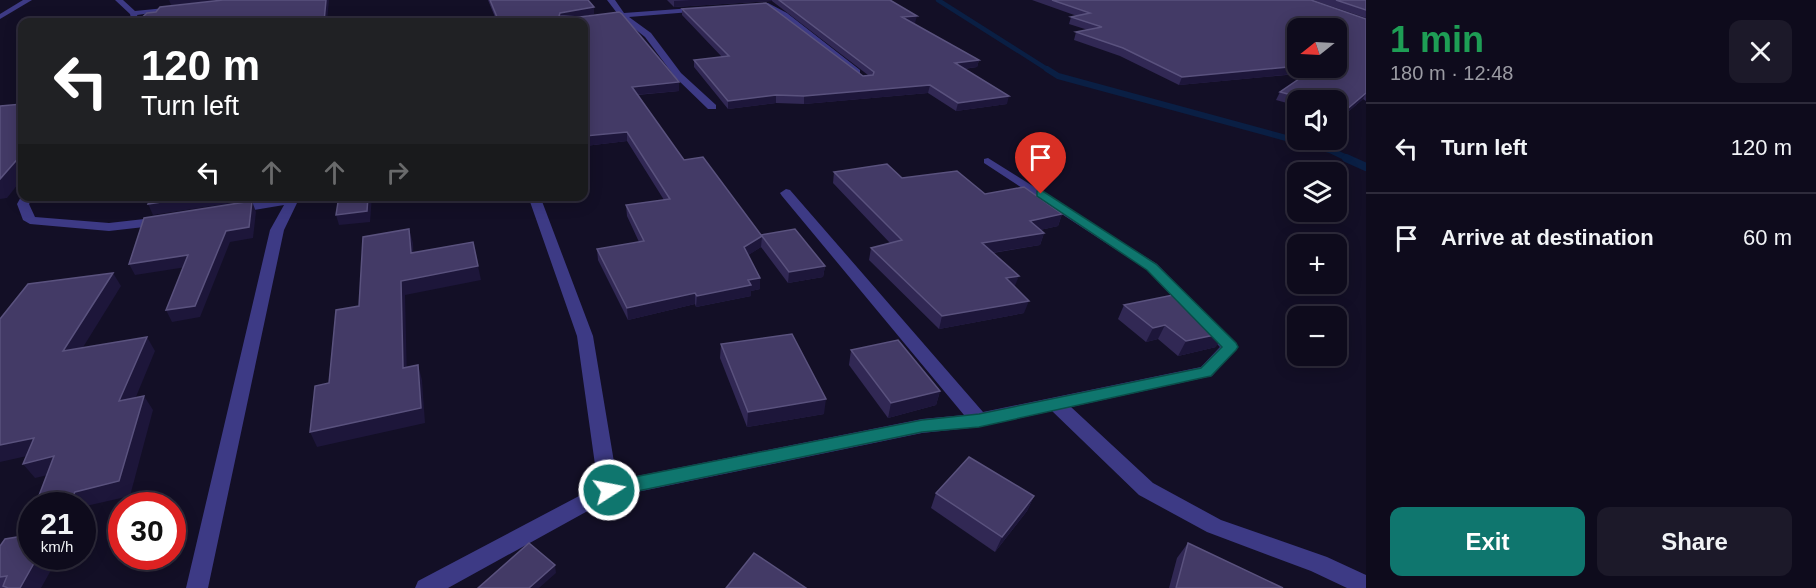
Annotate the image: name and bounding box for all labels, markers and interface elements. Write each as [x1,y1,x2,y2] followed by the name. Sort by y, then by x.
[1287,18,1347,78] north arrow
[1287,18,1347,366] map controls
[1390,19,1484,60] text: 1 min
[1729,20,1792,83] button: close
[42,42,120,120] icon: left
[141,42,260,89] text: 120 m
[1390,62,1513,84] text: 180 m · 12:48
[1287,90,1347,150] button: sound
[141,91,239,121] text: Turn left
[1015,132,1066,194] pin
[1390,132,1423,165] icon: left
[1441,135,1527,160] text: Turn left
[1731,135,1792,160] text: 120 m
[1024,141,1057,174] icon: arrive
[192,156,225,189] icon: left
[255,156,288,189] icon: ahead
[318,156,351,189] icon: ahead
[381,156,414,189] icon: right
[1287,162,1347,222] button: layers
[1390,222,1423,255] icon: arrive
[1441,225,1654,250] text: Arrive at destination
[1743,225,1792,250] text: 60 m
[1287,234,1347,294] button: +
[1287,306,1347,366] button: −
[577,458,641,522] position arrow
[108,492,186,570] speed limit sign: 30
[40,507,74,540] text: 21
[1390,507,1585,576] button: Exit
[1597,507,1792,576] button: Share
[41,538,73,555] text: km/h

